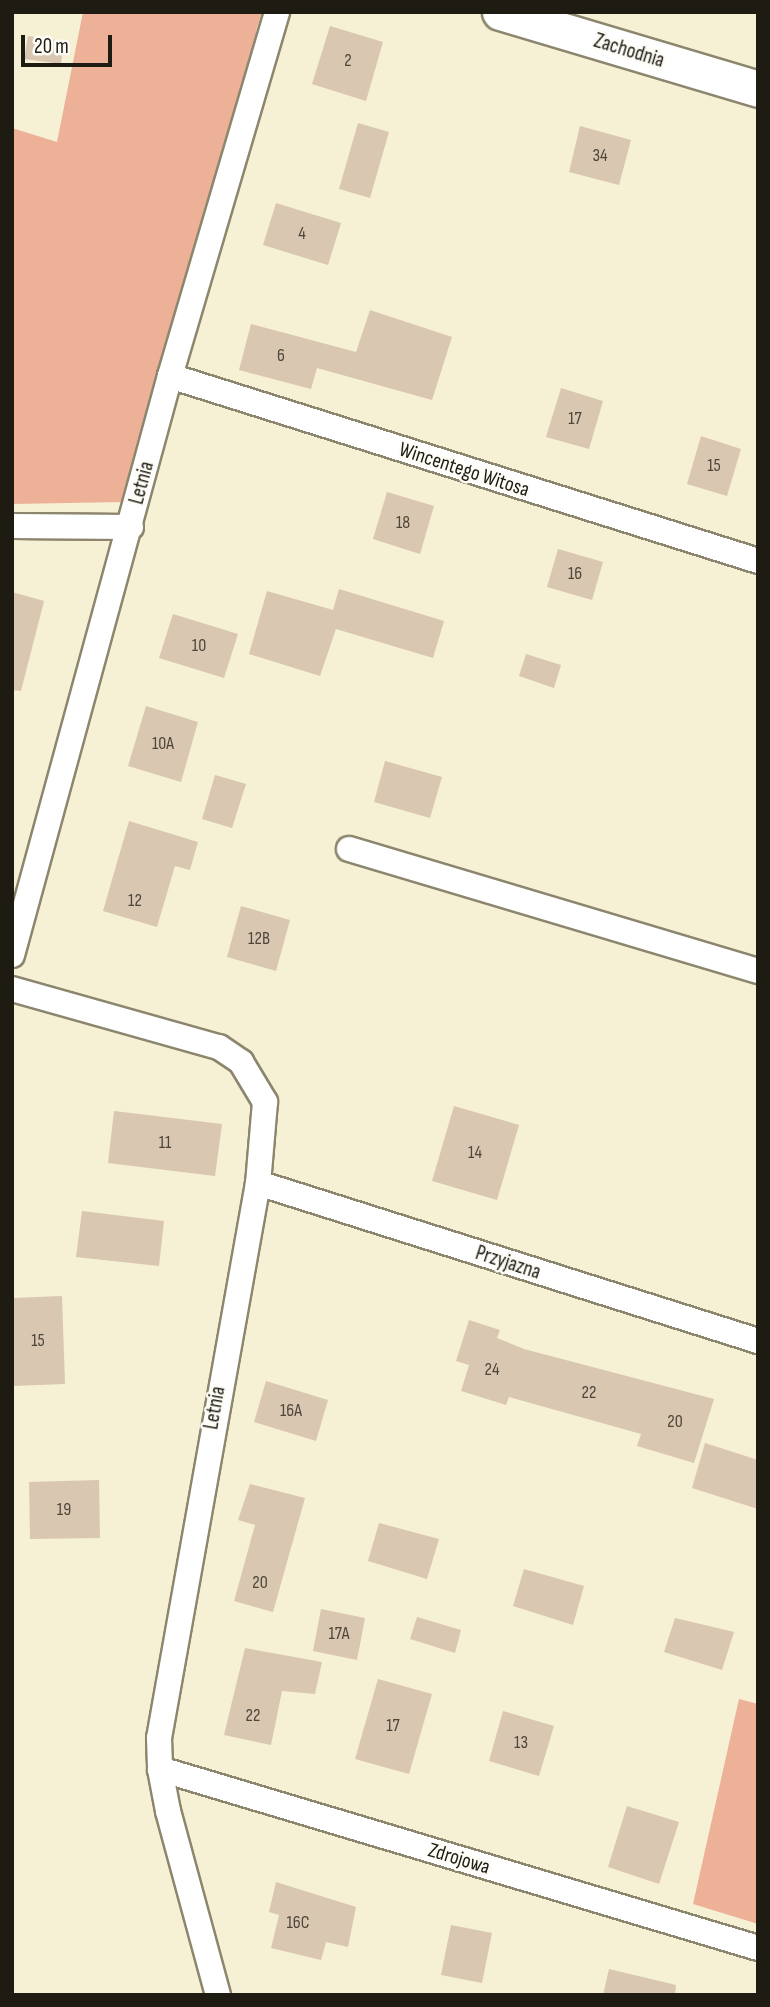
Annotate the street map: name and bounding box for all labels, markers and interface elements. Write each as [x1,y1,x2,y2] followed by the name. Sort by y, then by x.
[24,21,116,65] scale bar
[591,28,667,74] street label: Zachodnia
[34,34,69,59] text: 20 m
[344,50,352,72] house number: 2
[592,145,608,167] house number: 34
[298,223,306,245] house number: 4
[277,345,285,367] house number: 6
[568,408,582,430] house number: 17
[396,437,532,503] street label: Wincentego Witosa
[707,455,721,477] house number: 15
[124,459,160,507] street label: Letnia
[396,512,410,534] house number: 18
[568,563,582,585] house number: 16
[192,635,206,657] house number: 10
[152,733,174,755] house number: 10A
[128,890,142,912] house number: 12
[248,928,270,950] house number: 12B
[159,1132,171,1154] house number: 11
[468,1142,482,1164] house number: 14
[472,1241,544,1285] street label: Przyjazna
[31,1330,45,1352] house number: 15
[485,1359,499,1381] house number: 24
[582,1382,596,1404] house number: 22
[199,1384,231,1432] street label: Letnia
[280,1400,302,1422] house number: 16A
[667,1411,683,1433] house number: 20
[57,1499,71,1521] house number: 19
[252,1572,268,1594] house number: 20
[329,1623,349,1645] house number: 17A
[246,1705,260,1727] house number: 22
[386,1715,400,1737] house number: 17
[514,1732,528,1754] house number: 13
[425,1838,493,1880] street label: Zdrojowa
[287,1912,309,1934] house number: 16C

